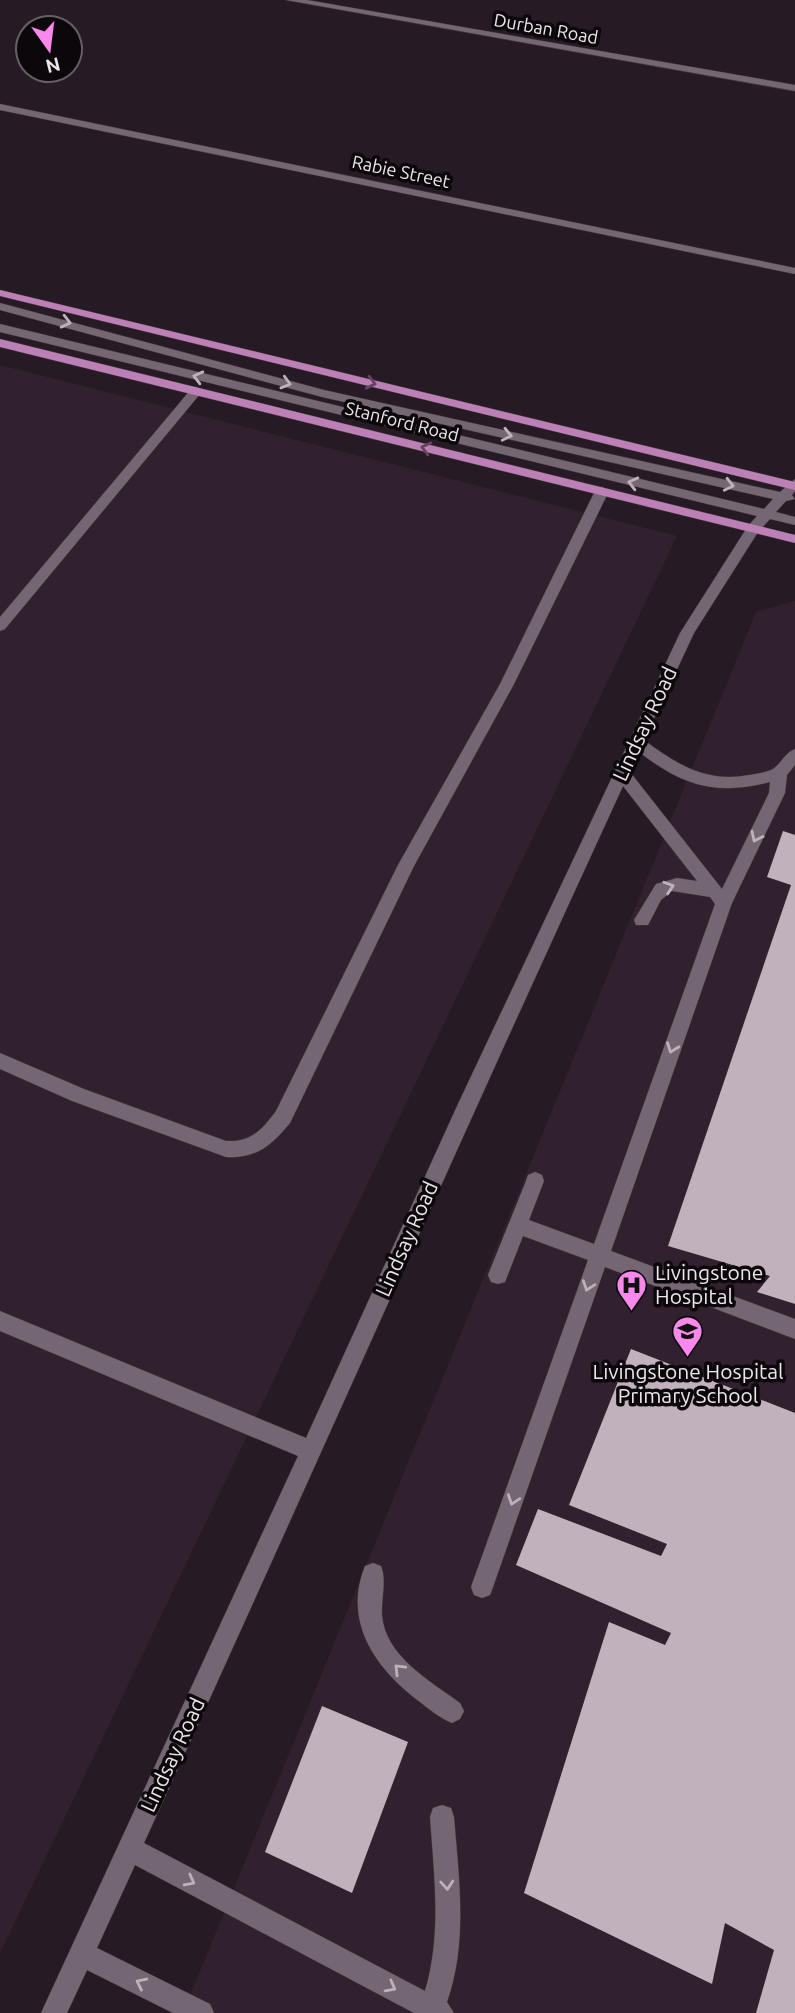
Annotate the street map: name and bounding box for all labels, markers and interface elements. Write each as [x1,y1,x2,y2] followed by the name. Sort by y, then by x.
[492,9,600,47] street label: Durban Road
[14,14,84,84] north arrow
[44,53,63,78] text: N
[350,151,452,191] street label: Rabie Street
[60,314,72,328] one-way arrow
[192,370,204,385] one-way arrow
[279,375,291,389] one-way arrow
[365,375,377,389] one-way arrow
[343,397,461,445] street label: Stanford Road
[501,426,513,441] one-way arrow
[420,442,432,456] one-way arrow
[723,476,735,491] one-way arrow
[627,477,639,491] one-way arrow
[607,663,681,785] street label: Lindsay Road
[750,830,764,842] one-way arrow
[663,881,675,896] one-way arrow
[666,1042,680,1054] one-way arrow
[370,1177,442,1300] street label: Lindsay Road
[655,1260,763,1308] place label: Livingstone Hospital
[615,1268,649,1312] hospital icon: Livingstone Hospital
[582,1279,596,1291] one-way arrow
[671,1315,705,1359] school or university icon: Livingstone Hospital Primary School
[592,1359,784,1407] place label: Livingstone Hospital Primary School
[507,1494,521,1506] one-way arrow
[394,1664,407,1677] one-way arrow
[135,1694,209,1816] street label: Lindsay Road
[183,1873,195,1886] one-way arrow
[439,1880,454,1891] one-way arrow
[136,1978,148,1992] one-way arrow
[384,1979,396,1992] one-way arrow

